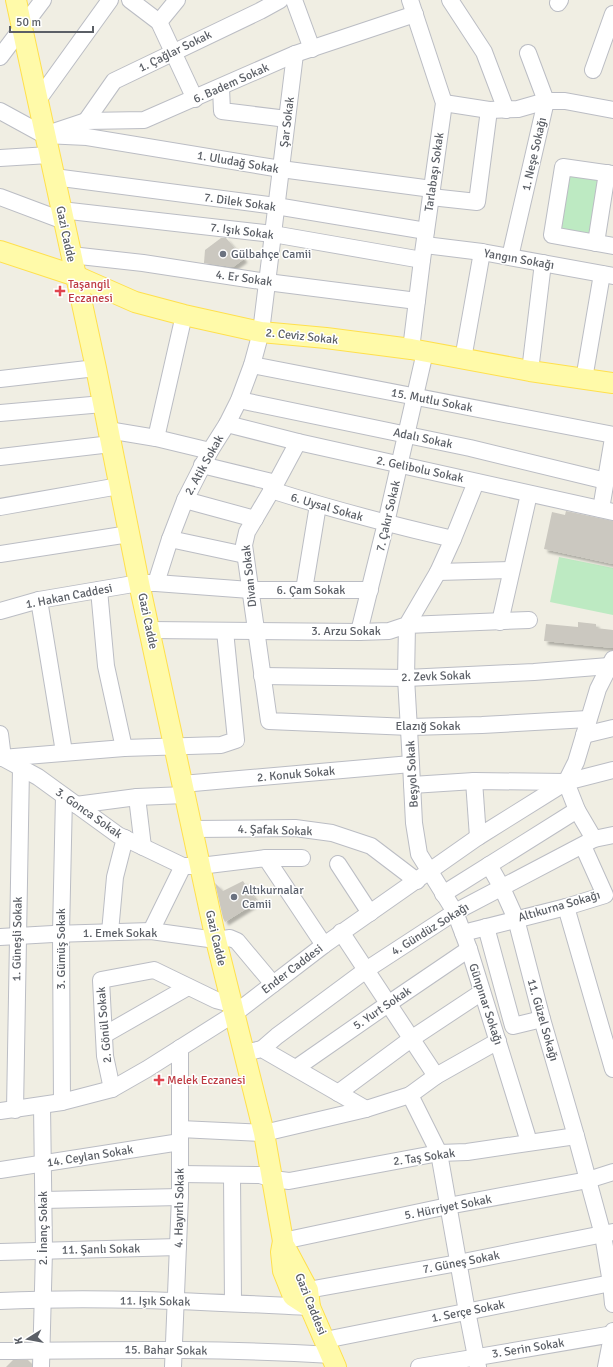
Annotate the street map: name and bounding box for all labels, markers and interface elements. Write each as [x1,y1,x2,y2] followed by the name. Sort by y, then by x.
[10,8,93,34] scale bar
[16,15,41,30] text: 50 m
[136,27,214,76] street label: 1. Çağlar Sokak
[191,60,271,107] street label: 6. Badem Sokak
[277,96,298,148] street label: Şar Sokak
[519,116,550,192] street label: 1. Neşe Sokağı
[422,132,447,213] street label: Tarlabaşı Sokak
[196,148,280,177] street label: 1. Uludağ Sokak
[203,190,277,215] street label: 7. Dilek Sokak
[52,205,79,264] street label: Gazi Cadde
[209,220,275,243] street label: 7. Işık Sokak
[482,246,555,273] street label: Yangın Sokağı
[231,247,311,262] place label: Gülbahçe Camii
[218,249,228,259] marker: Gülbahçe Camii
[215,267,273,290] street label: 4. Er Sokak
[68,277,113,306] place label: Taşangil Eczanesi
[55,286,65,296] marker: Taşangil Eczanesi
[265,325,339,348] street label: 2. Ceviz Sokak
[390,385,474,416] street label: 15. Mutlu Sokak
[392,425,454,452] street label: Adalı Sokak
[182,432,227,498] street label: 2. Atik Sokak
[375,453,465,486] street label: 2. Gelibolu Sokak
[373,479,404,553] street label: 7. Çakır Sokak
[289,490,365,525] street label: 6. Uysal Sokak
[239,544,260,608] street label: Divan Sokak
[24,581,114,612] street label: 1. Hakan Caddesi
[277,583,345,598] street label: 6. Çam Sokak
[134,592,161,651] street label: Gazi Cadde
[311,624,381,639] street label: 3. Arzu Sokak
[401,668,471,685] street label: 2. Zevk Sokak
[395,719,461,734] street label: Elazığ Sokak
[403,740,422,808] street label: Beşyol Sokak
[256,764,336,785] street label: 2. Konuk Sokak
[52,785,125,842] street label: 3. Gonca Sokak
[237,822,313,839] street label: 4. Şafak Sokak
[242,883,304,912] place label: Altıkurnalar Camii
[516,888,602,925] street label: Altıkurna Sokağı
[229,892,239,902] marker: Altıkurnalar Camii
[9,897,26,982] street label: 1. Güneşli Sokak
[389,900,472,959] street label: 4. Gündüz Sokağı
[54,908,69,990] street label: 3. Gümüş Sokak
[202,909,229,968] street label: Gazi Cadde
[83,926,157,941] street label: 1. Emek Sokak
[259,941,326,997] street label: Ender Caddesi
[465,962,506,1047] street label: Günpınar Sokağı
[524,977,561,1063] street label: 11. Güzel Sokağı
[350,983,414,1033] street label: 5. Yurt Sokak
[94,986,115,1064] street label: 2. Gönül Sokak
[167,1073,246,1088] place label: Melek Eczanesi
[154,1075,164,1085] marker: Melek Eczanesi
[46,1142,134,1171] street label: 14. Ceylan Sokak
[392,1146,456,1169] street label: 2. Taş Sokak
[171,1168,188,1248] street label: 4. Hayırlı Sokak
[36,1191,51,1265] street label: 2. İnanç Sokak
[403,1192,493,1223] street label: 5. Hürriyet Sokak
[62,1241,140,1258] street label: 11. Şanlı Sokak
[421,1248,501,1277] street label: 7. Güneş Sokak
[291,1271,330,1337] street label: Gazi Caddesi
[120,1293,190,1310] street label: 11. Işık Sokak
[430,1297,506,1326] street label: 1. Serçe Sokak
[8,1319,48,1359] north arrow
[491,1335,565,1362] street label: 3. Serin Sokak
[12,1336,26,1345] text: K
[124,1342,208,1359] street label: 15. Bahar Sokak

